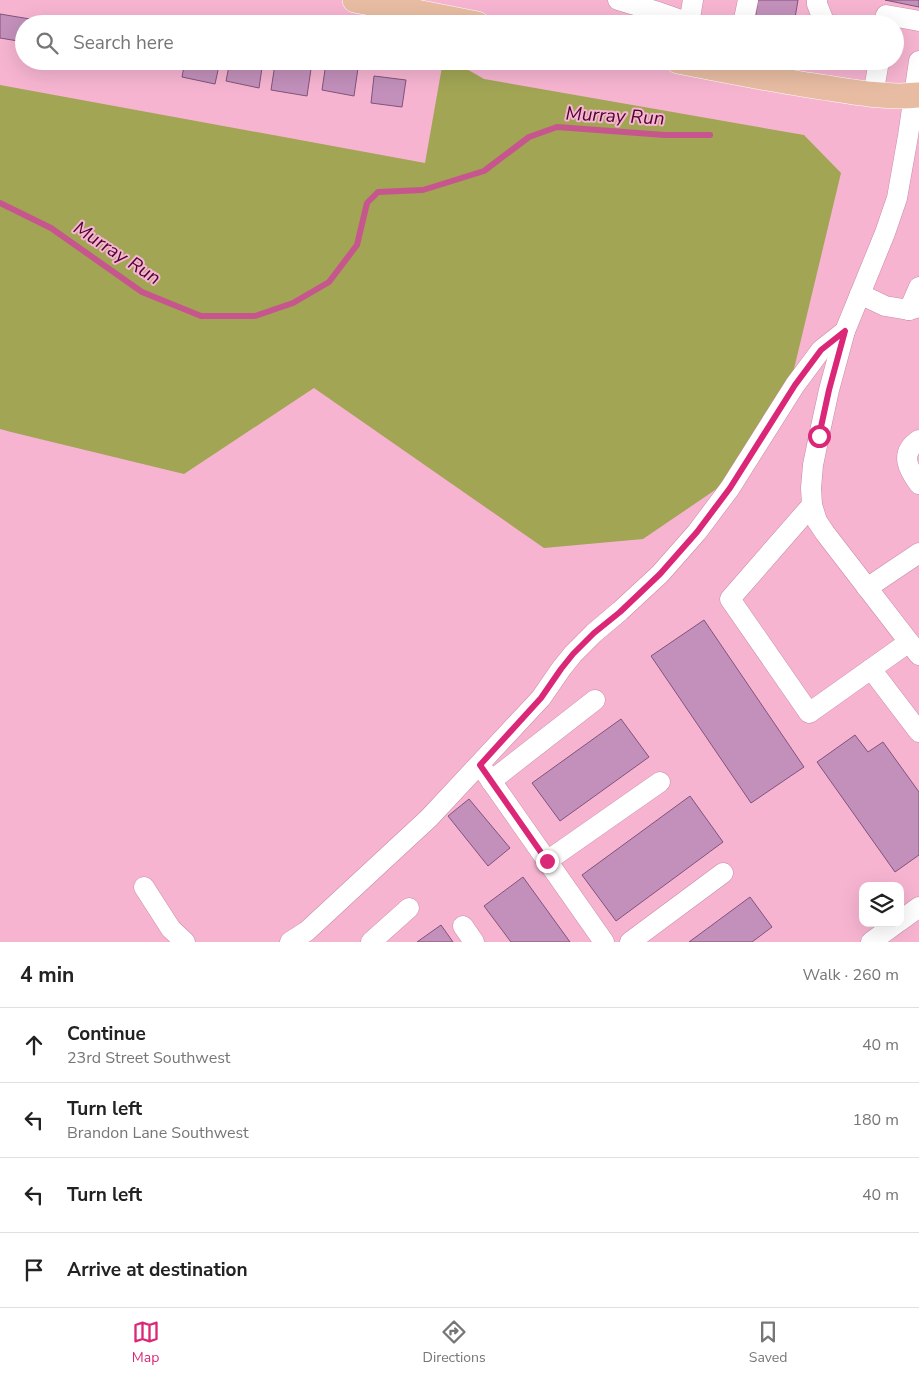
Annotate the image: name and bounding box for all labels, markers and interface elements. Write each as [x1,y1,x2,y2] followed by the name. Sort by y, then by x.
[15,15,904,70] search box
[33,29,61,57] icon: search
[73,30,174,56] text: Search here
[565,100,665,132] water label: Murray Run
[68,215,166,291] water label: Murray Run
[808,425,831,448] route start
[536,850,559,873] route end
[859,882,904,927] map controls
[859,882,904,927] button: layers
[20,961,74,989] text: 4 min
[803,964,899,986] text: Walk · 260 m
[67,1021,146,1047] text: Continue
[20,1031,48,1059] icon: ahead
[862,1034,899,1056] text: 40 m
[67,1047,230,1069] text: 23rd Street Southwest
[67,1096,142,1122] text: Turn left
[20,1106,48,1134] icon: left
[852,1109,899,1131] text: 180 m
[67,1122,249,1144] text: Brandon Lane Southwest
[20,1181,48,1209] icon: left
[67,1182,142,1208] text: Turn left
[862,1184,899,1206] text: 40 m
[20,1256,48,1284] icon: arrive
[67,1257,248,1283] text: Arrive at destination
[132,1318,160,1367] tab: Map
[423,1318,486,1367] tab: Directions
[749,1318,787,1367] tab: Saved

